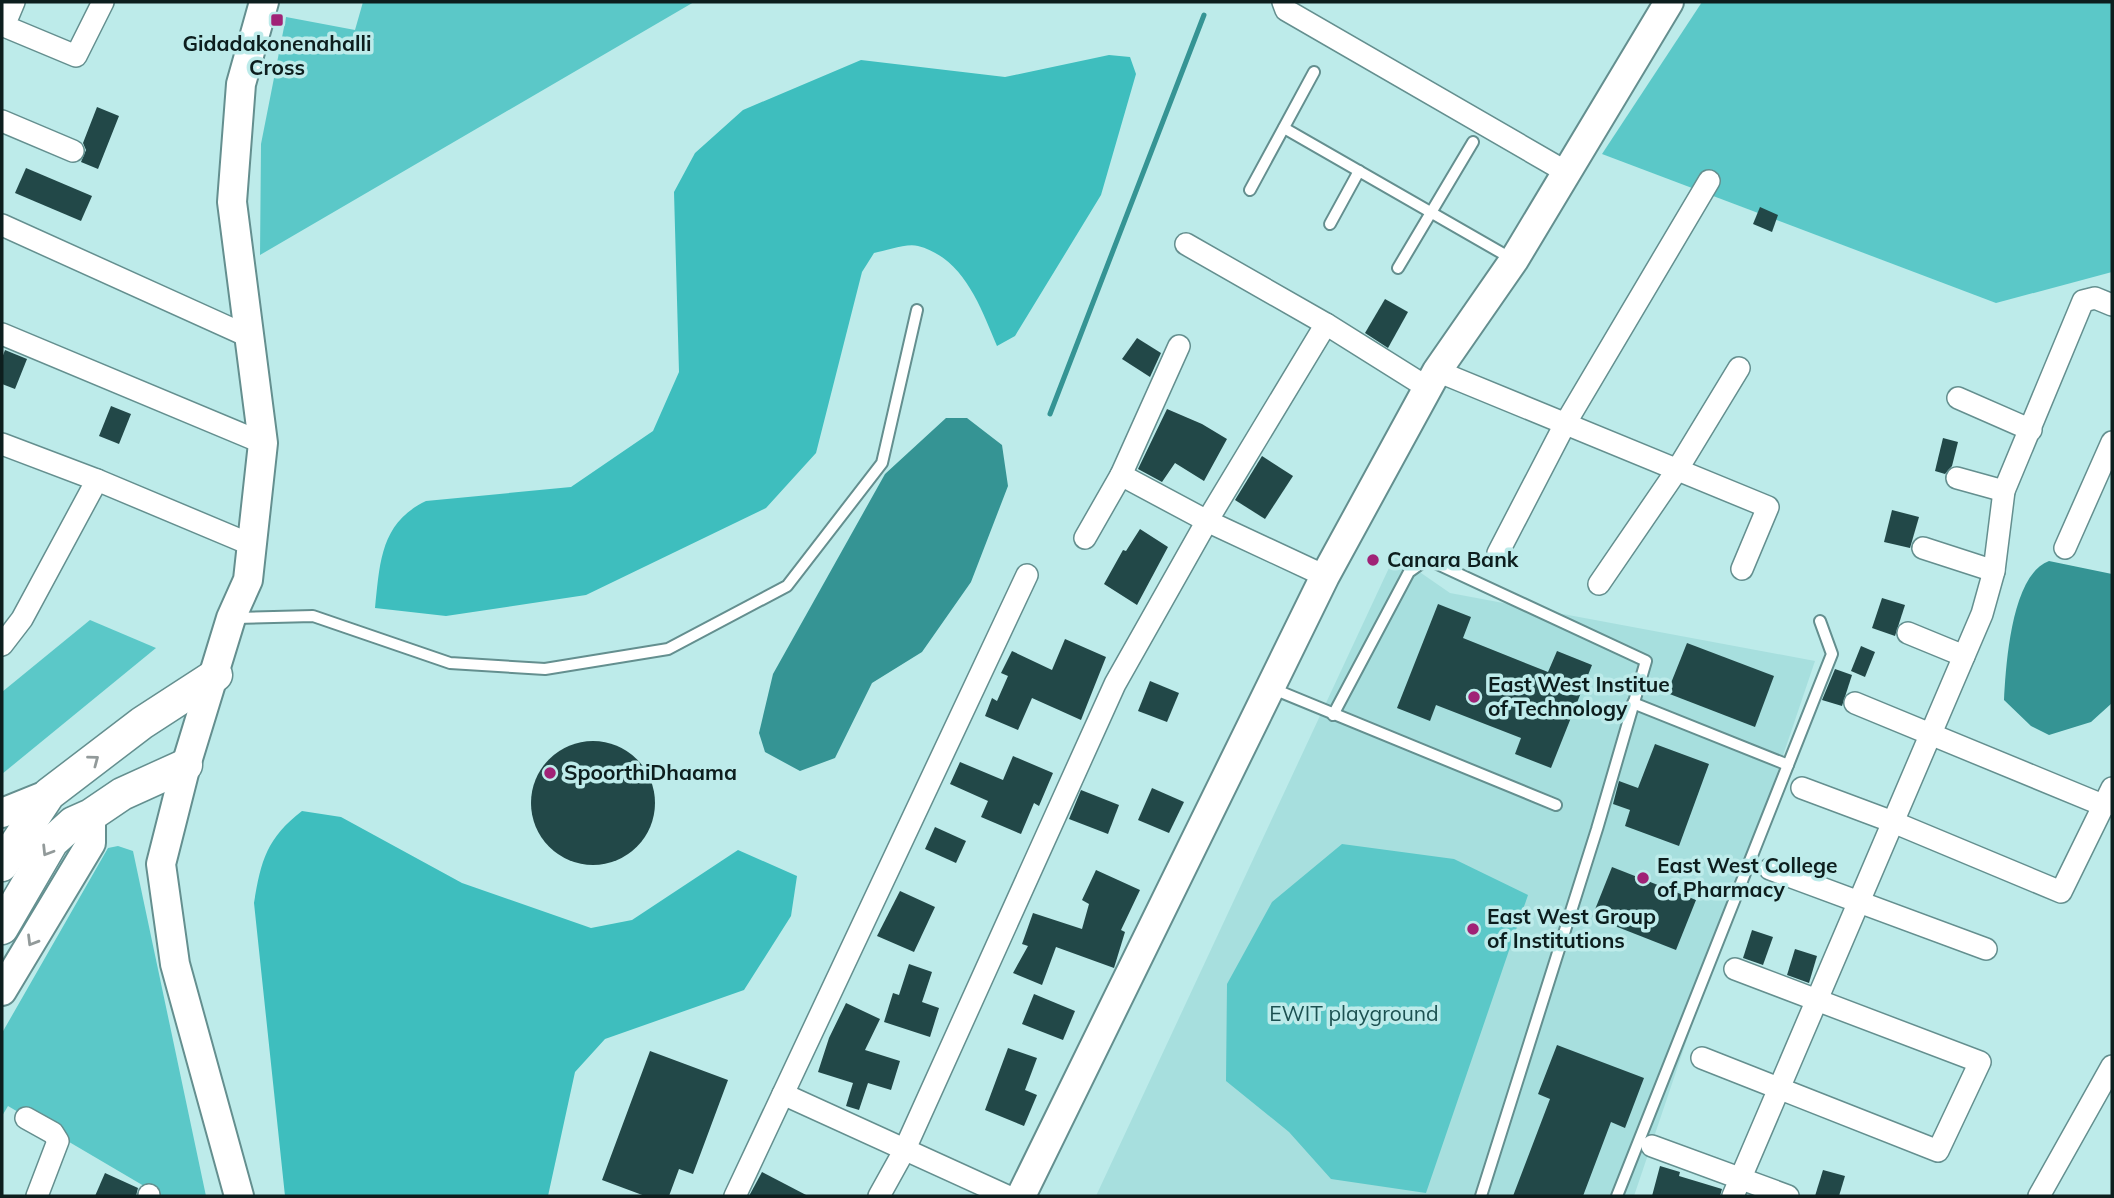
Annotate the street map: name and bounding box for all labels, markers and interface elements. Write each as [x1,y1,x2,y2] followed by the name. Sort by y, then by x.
[269,12,285,28] marker: Gidadakonenahalli Cross
[183,30,371,80] place label: Gidadakonenahalli Cross
[1387,546,1519,572] place label: Canara Bank
[1365,552,1381,568] marker: Canara Bank
[1488,671,1670,721] place label: East West Institue of Technology
[1466,689,1482,705] marker: East West Institue of Technology
[87,755,99,768] one-way arrow
[564,759,737,785] place label: SpoorthiDhaama
[542,765,558,781] marker: SpoorthiDhaama
[42,844,55,857] one-way arrow
[1657,852,1838,902] place label: East West College of Pharmacy
[1635,870,1651,886] marker: East West College of Pharmacy
[1487,903,1656,953] place label: East West Group of Institutions
[1465,921,1481,937] marker: East West Group of Institutions
[27,933,40,946] one-way arrow
[1269,1000,1439,1026] park label: EWIT playground

